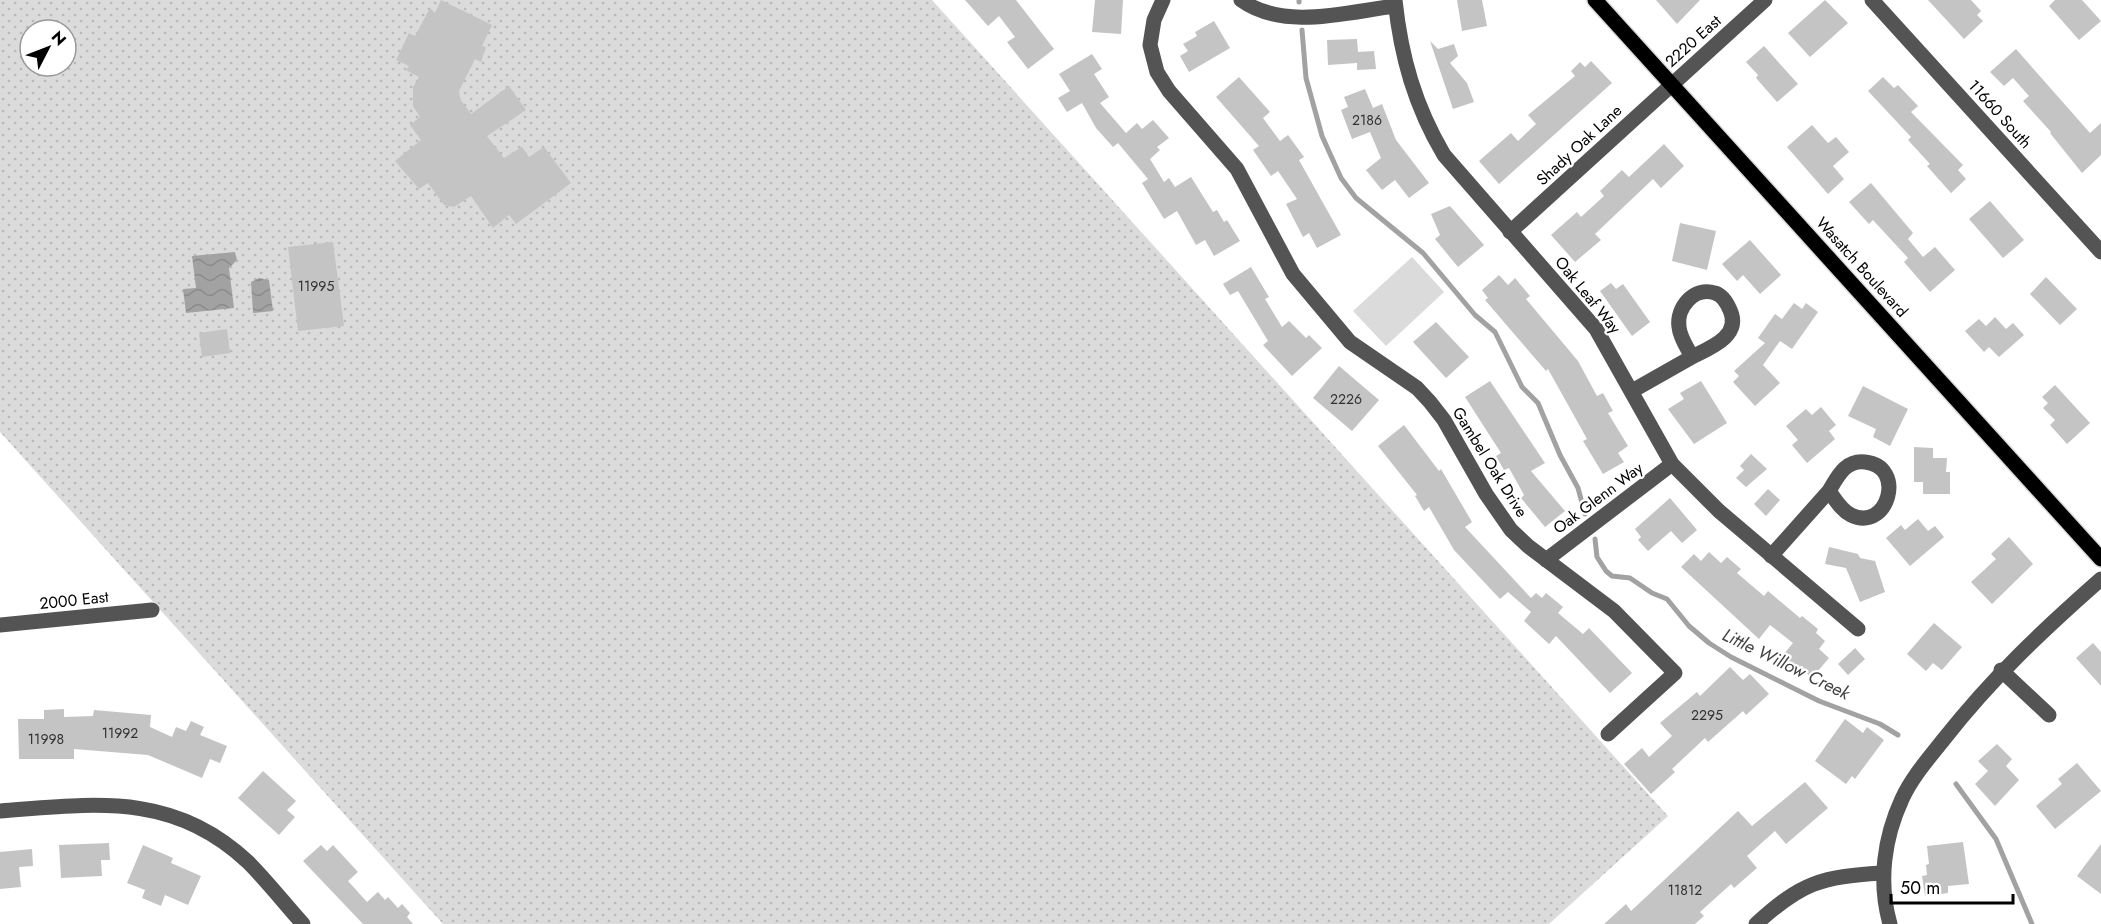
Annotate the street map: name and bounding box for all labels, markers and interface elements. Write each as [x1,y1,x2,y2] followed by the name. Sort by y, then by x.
[1660,9,1726,72] street label: 2220 East
[18,18,78,78] north arrow
[46,26,72,51] text: N
[1963,75,2037,153] street label: 11660 South
[1531,99,1627,191] street label: Shady Oak Lane
[1352,110,1382,130] house number: 2186
[1811,212,1913,322] street label: Wasatch Boulevard
[1550,251,1627,339] street label: Oak Leaf Way
[298,276,334,296] house number: 11995
[1330,389,1362,409] house number: 2226
[1447,402,1533,522] street label: Gambel Oak Drive
[1548,456,1648,539] street label: Oak Glenn Way
[38,585,110,615] street label: 2000 East
[1718,622,1855,707] water label: Little Willow Creek
[1691,705,1723,725] house number: 2295
[102,723,138,743] house number: 11992
[28,729,64,749] house number: 11998
[1891,867,2012,905] scale bar
[1900,875,1940,901] text: 50 m
[1668,880,1702,900] house number: 11812

